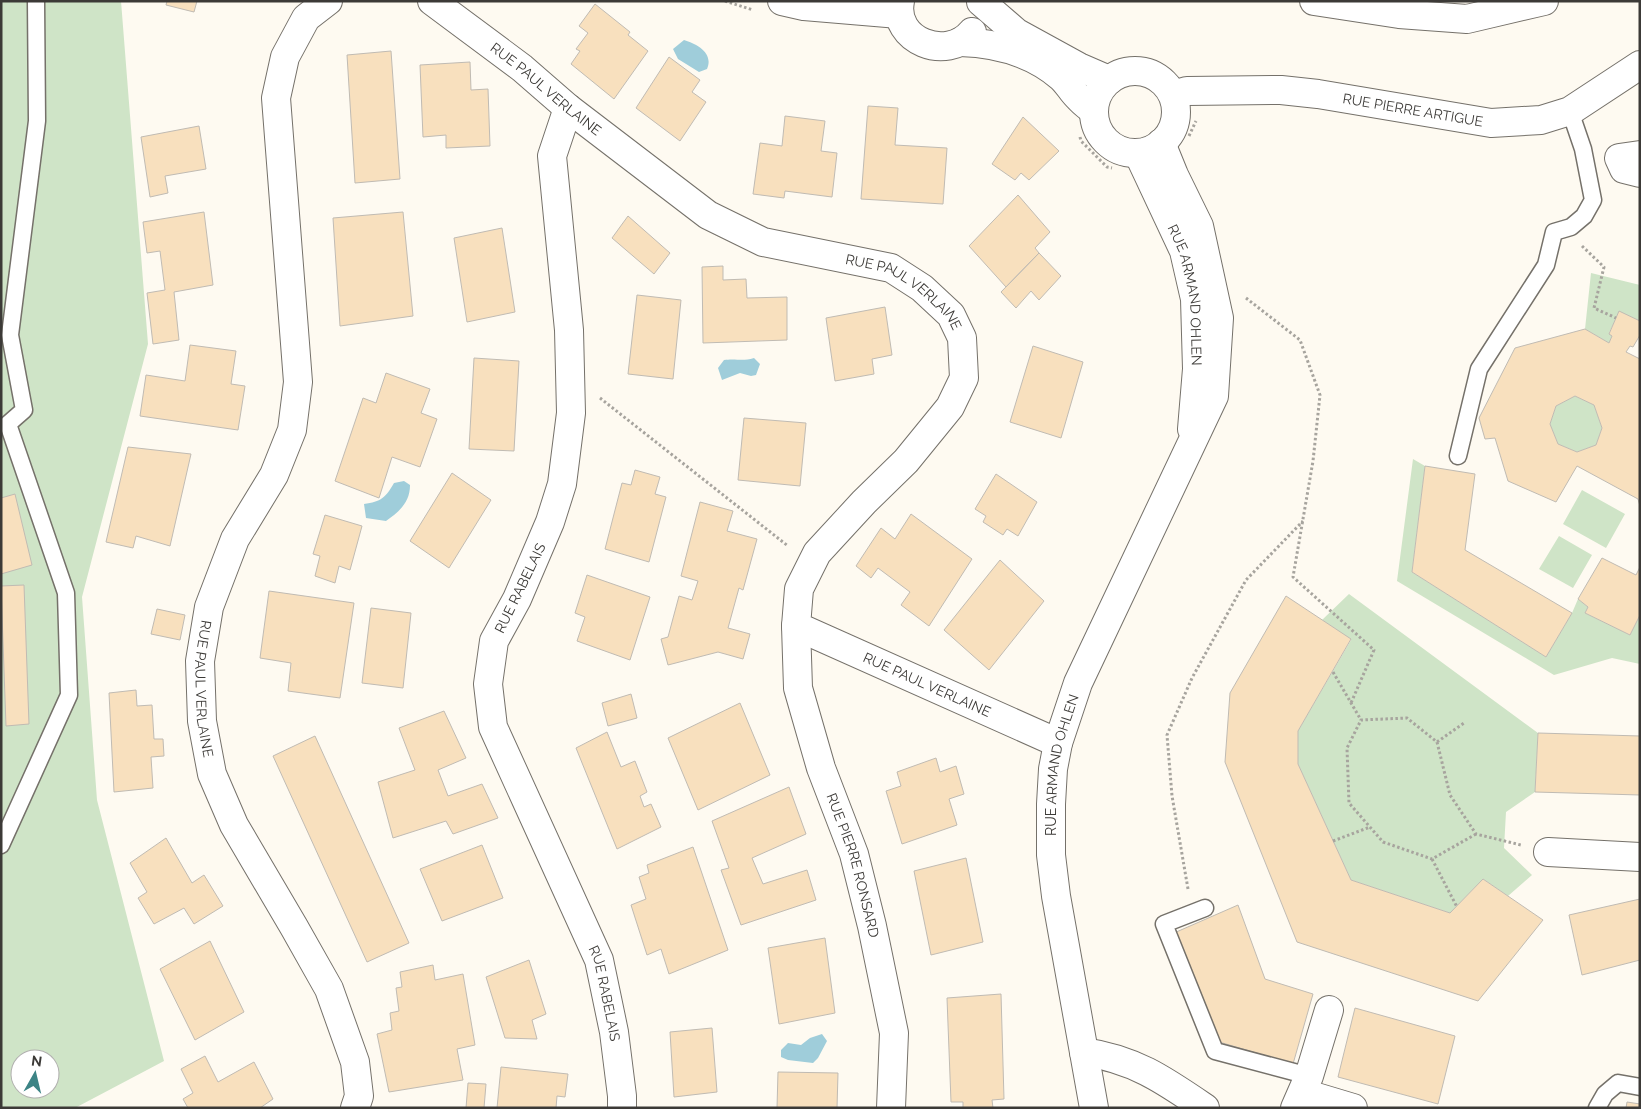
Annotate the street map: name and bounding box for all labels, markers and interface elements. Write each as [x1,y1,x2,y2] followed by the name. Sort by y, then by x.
[487,39,605,139] street label: RUE PAUL VERLAINE
[1341,90,1484,130] street label: RUE PIERRE ARTIGUE
[1165,222,1205,366] street label: RUE ARMAND OHLEN
[844,251,965,332] street label: RUE PAUL VERLAINE
[491,540,549,635] street label: RUE RABELAIS
[192,619,217,759] street label: RUE PAUL VERLAINE
[861,649,993,720] street label: RUE PAUL VERLAINE
[1043,692,1082,836] street label: RUE ARMAND OHLEN
[823,791,882,939] street label: RUE PIERRE RONSARD
[585,943,623,1043] street label: RUE RABELAIS
[10,1049,60,1099] north arrow
[30,1052,43,1070] text: N

